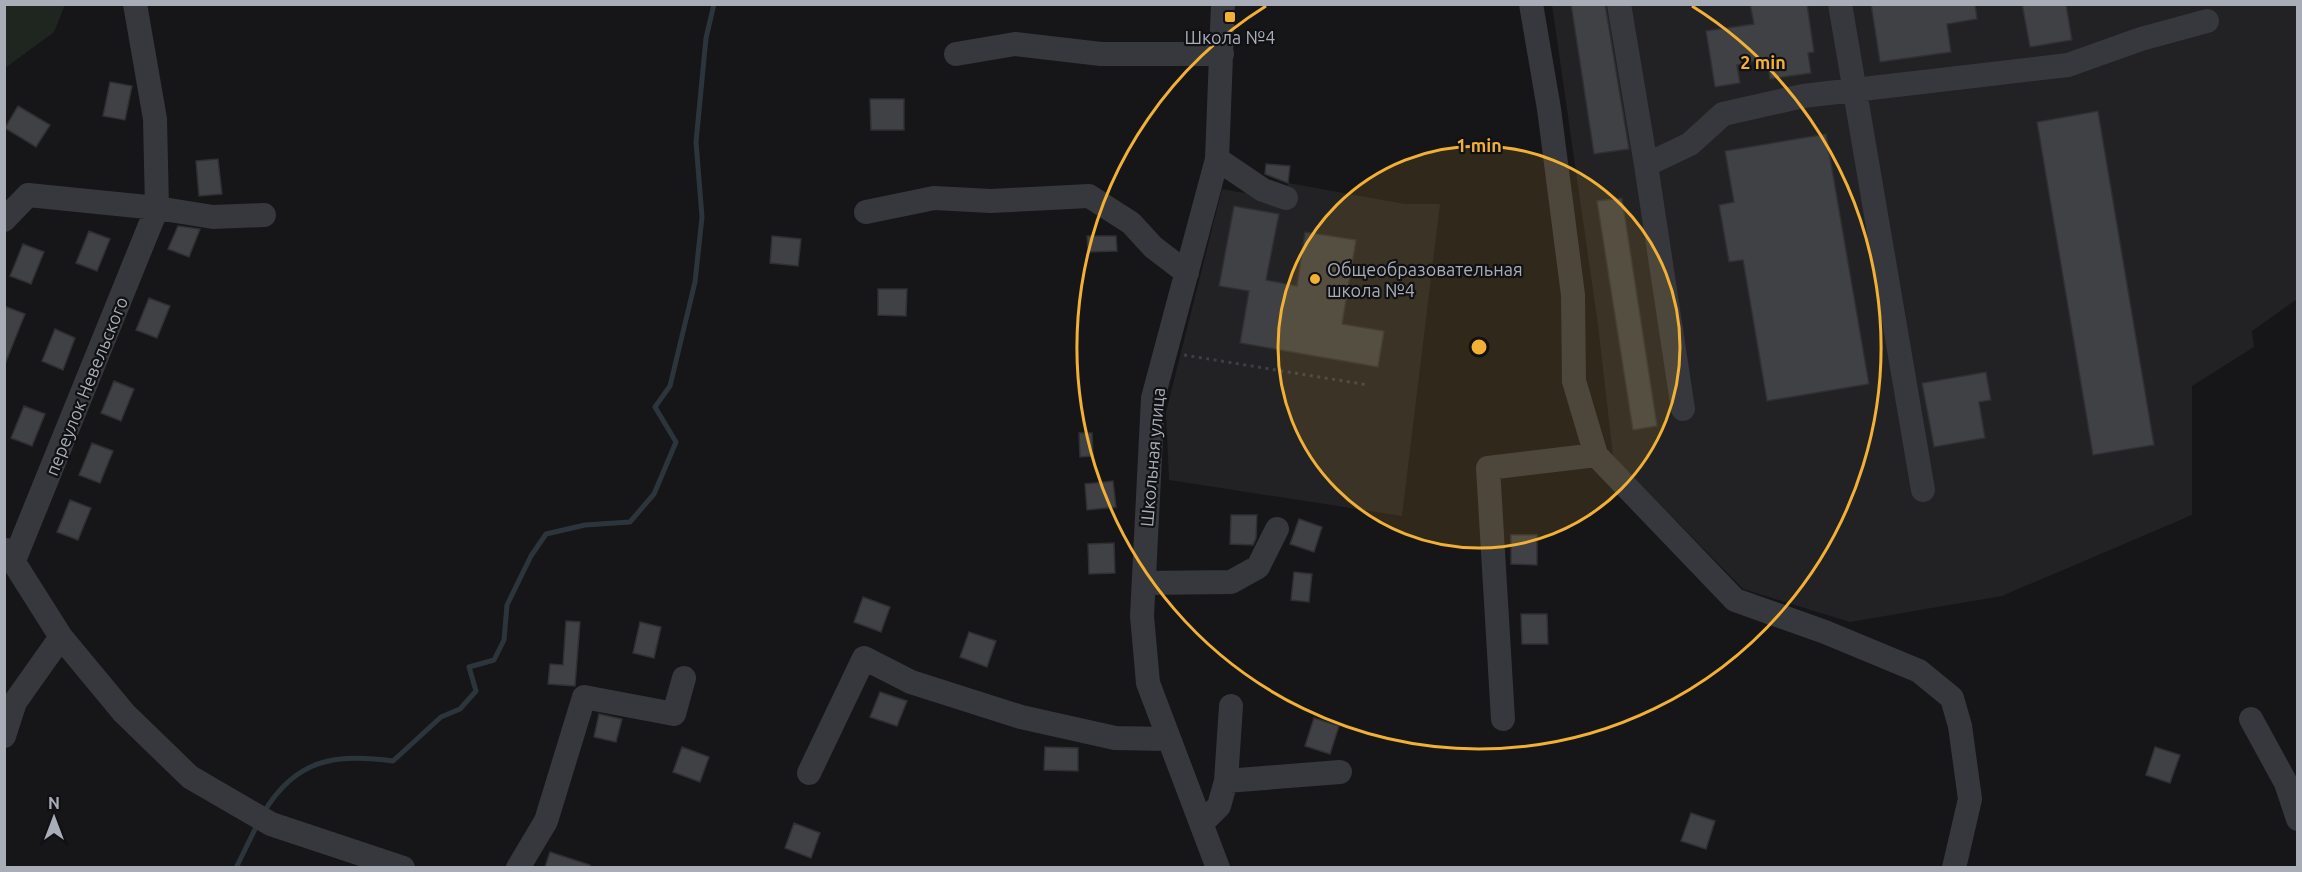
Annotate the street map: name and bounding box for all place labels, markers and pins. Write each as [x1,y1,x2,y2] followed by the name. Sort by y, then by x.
[1223,10,1237,24] marker: Школа №4
[1185,27,1275,47] place label: Школа №4
[1327,259,1523,300] place label: Общеобразовательная школа №4
[1308,272,1322,286] marker: Общеобразовательная школа №4
[1469,337,1489,357] centre of rings

